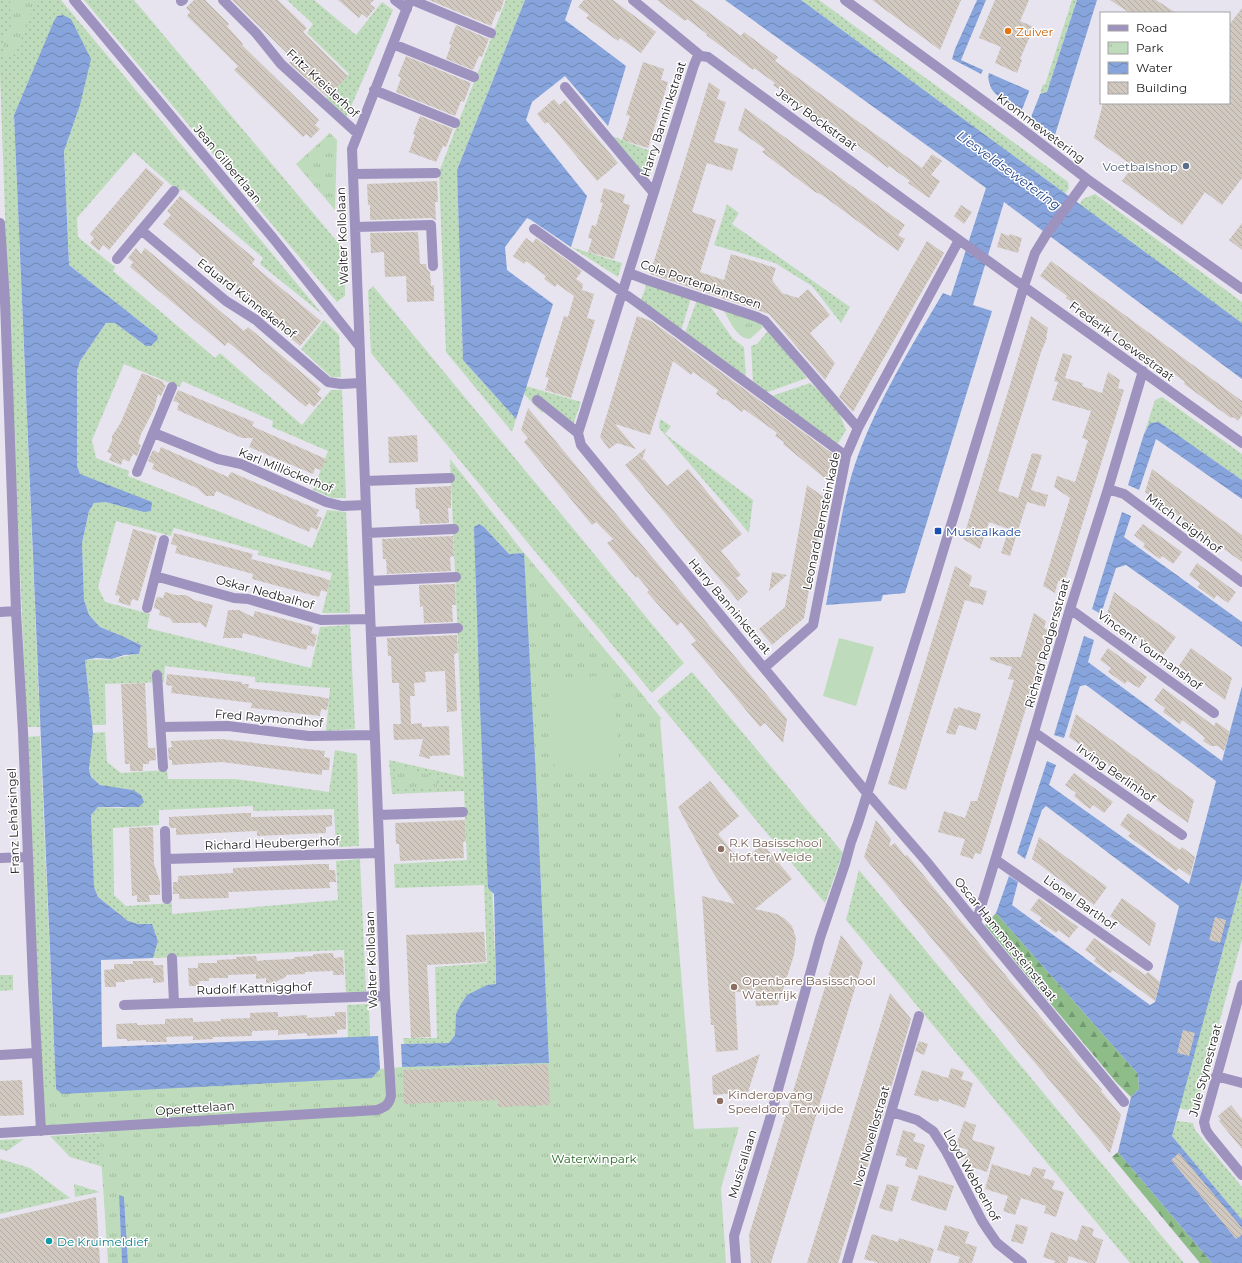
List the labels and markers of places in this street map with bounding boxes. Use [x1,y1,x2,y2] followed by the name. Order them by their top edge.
[1016,24,1054,39] place label: Zuiver
[1003,26,1013,36] marker: Zuiver
[1103,159,1178,174] place label: Voetbalshop
[1181,161,1191,171] marker: Voetbalshop
[946,524,1021,539] place label: Musicalkade
[933,526,943,536] marker: Musicalkade
[729,835,822,864] place label: R.K Basisschool Hof ter Weide
[716,844,726,854] marker: R.K Basisschool Hof ter Weide
[742,973,876,1002] place label: Openbare Basisschool Waterrijk
[729,982,739,992] marker: Openbare Basisschool Waterrijk
[728,1087,844,1116] place label: Kinderopvang Speeldorp Terwijde
[715,1096,725,1106] marker: Kinderopvang Speeldorp Terwijde
[57,1234,149,1249] place label: De Kruimeldief
[44,1236,54,1246] marker: De Kruimeldief

